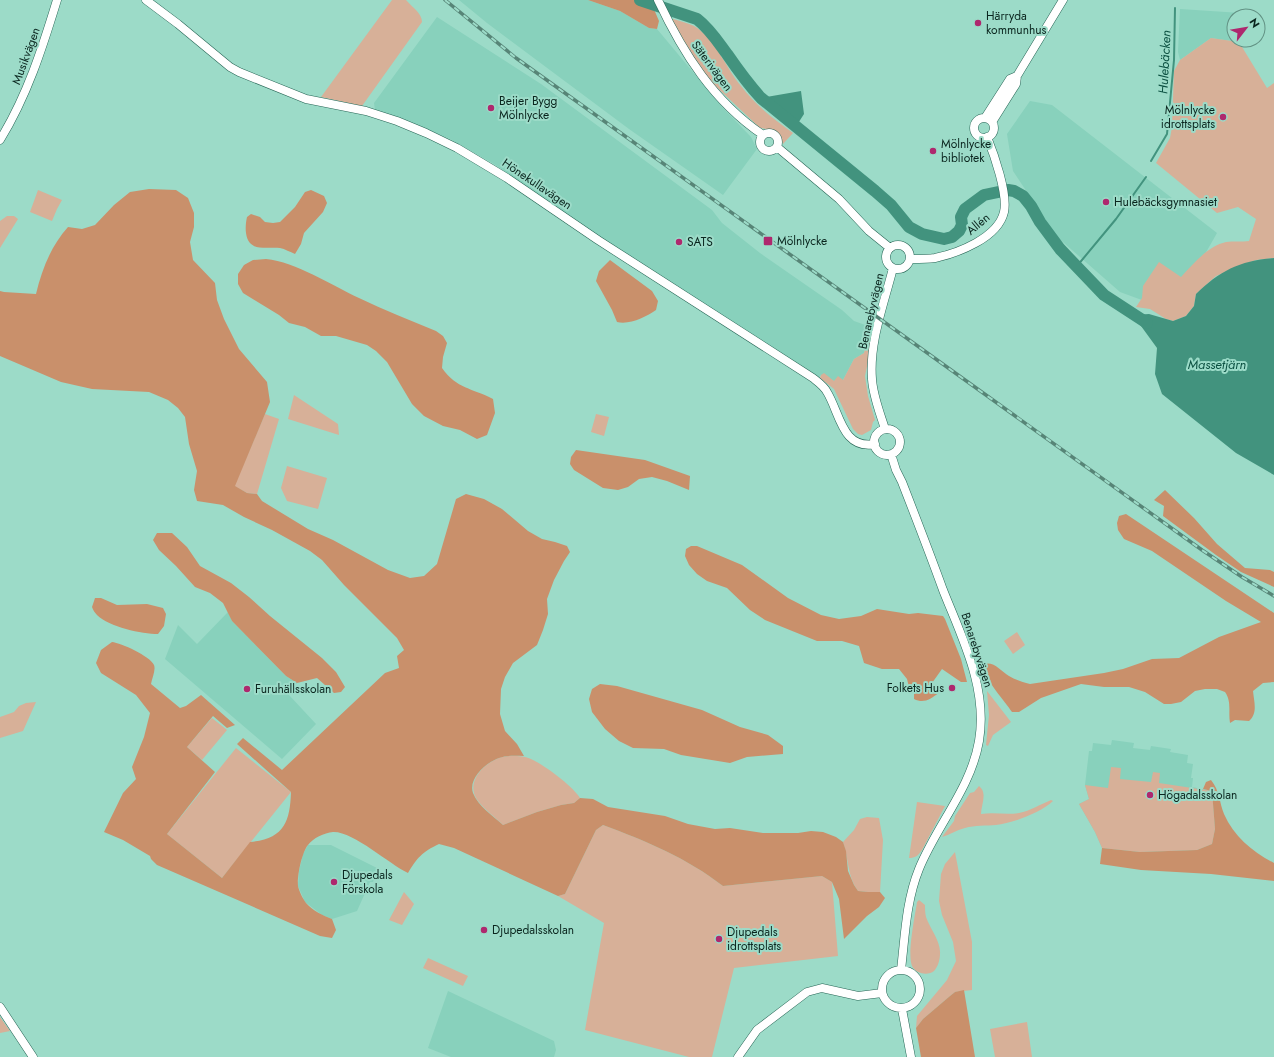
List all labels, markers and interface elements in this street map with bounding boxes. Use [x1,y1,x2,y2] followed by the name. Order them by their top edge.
[986,7,1047,39] place label: Härryda kommunhus
[1226,8,1266,48] north arrow
[1245,15,1264,31] text: N
[973,18,983,28] marker: Härryda kommunhus
[7,25,45,87] street label: Musikvägen
[1153,29,1176,94] water label: Hulebäcken
[687,37,737,95] street label: Säterivägen
[499,92,557,124] place label: Beijer Bygg Mölnlycke
[1161,101,1215,133] place label: Mölnlycke idrottsplats
[486,103,496,113] marker: Beijer Bygg Mölnlycke
[1218,112,1228,122] marker: Mölnlycke idrottsplats
[941,135,991,167] place label: Mölnlycke bibliotek
[928,146,938,156] marker: Mölnlycke bibliotek
[499,154,575,214] street label: Hönekullavägen
[1114,193,1217,211] place label: Hulebäcksgymnasiet
[1101,197,1111,207] marker: Hulebäcksgymnasiet
[962,209,994,239] street label: Allén
[777,232,827,250] place label: Mölnlycke
[687,233,713,251] place label: SATS
[762,235,774,247] marker: Mölnlycke
[674,237,684,247] marker: SATS
[853,271,889,351] street label: Benarebyvägen
[1188,355,1247,374] water label: Massetjärn
[956,610,998,690] street label: Benarebyvägen
[887,679,944,697] place label: Folkets Hus
[255,680,331,698] place label: Furuhällsskolan
[947,683,957,693] marker: Folkets Hus
[242,684,252,694] marker: Furuhällsskolan
[1158,786,1237,804] place label: Högadalsskolan
[1145,790,1155,800] marker: Högadalsskolan
[342,866,393,898] place label: Djupedals Förskola
[329,877,339,887] marker: Djupedals Förskola
[492,921,574,939] place label: Djupedalsskolan
[727,923,781,955] place label: Djupedals idrottsplats
[479,925,489,935] marker: Djupedalsskolan
[714,934,724,944] marker: Djupedals idrottsplats

